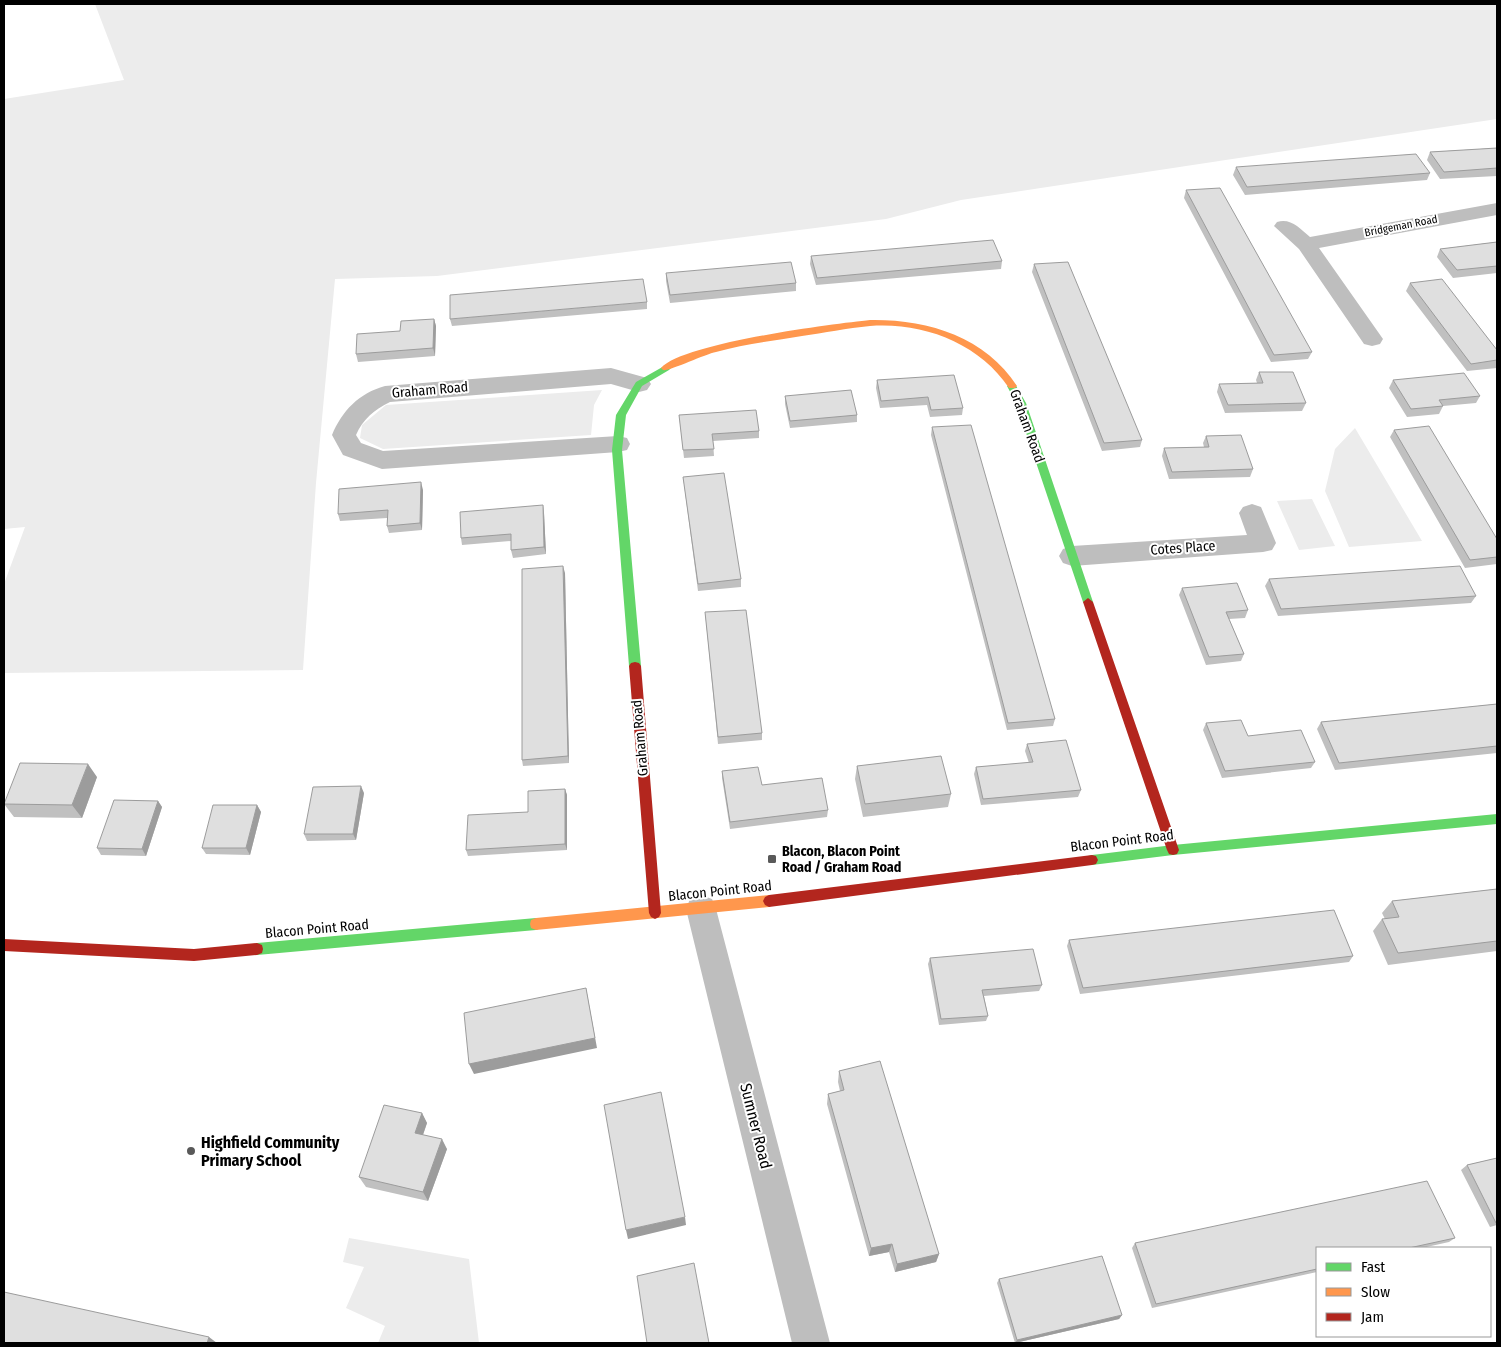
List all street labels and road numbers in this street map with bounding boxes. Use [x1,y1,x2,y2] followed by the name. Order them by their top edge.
[1363,213,1439,239] street label: Bridgeman Road
[391,378,469,402] street label: Graham Road
[1006,387,1048,465] street label: Graham Road
[1150,537,1216,559] street label: Cotes Place
[628,699,652,777] street label: Graham Road
[1069,826,1175,856] street label: Blacon Point Road
[667,877,773,905] street label: Blacon Point Road
[264,916,370,942] street label: Blacon Point Road
[736,1081,776,1171] street label: Sumner Road

